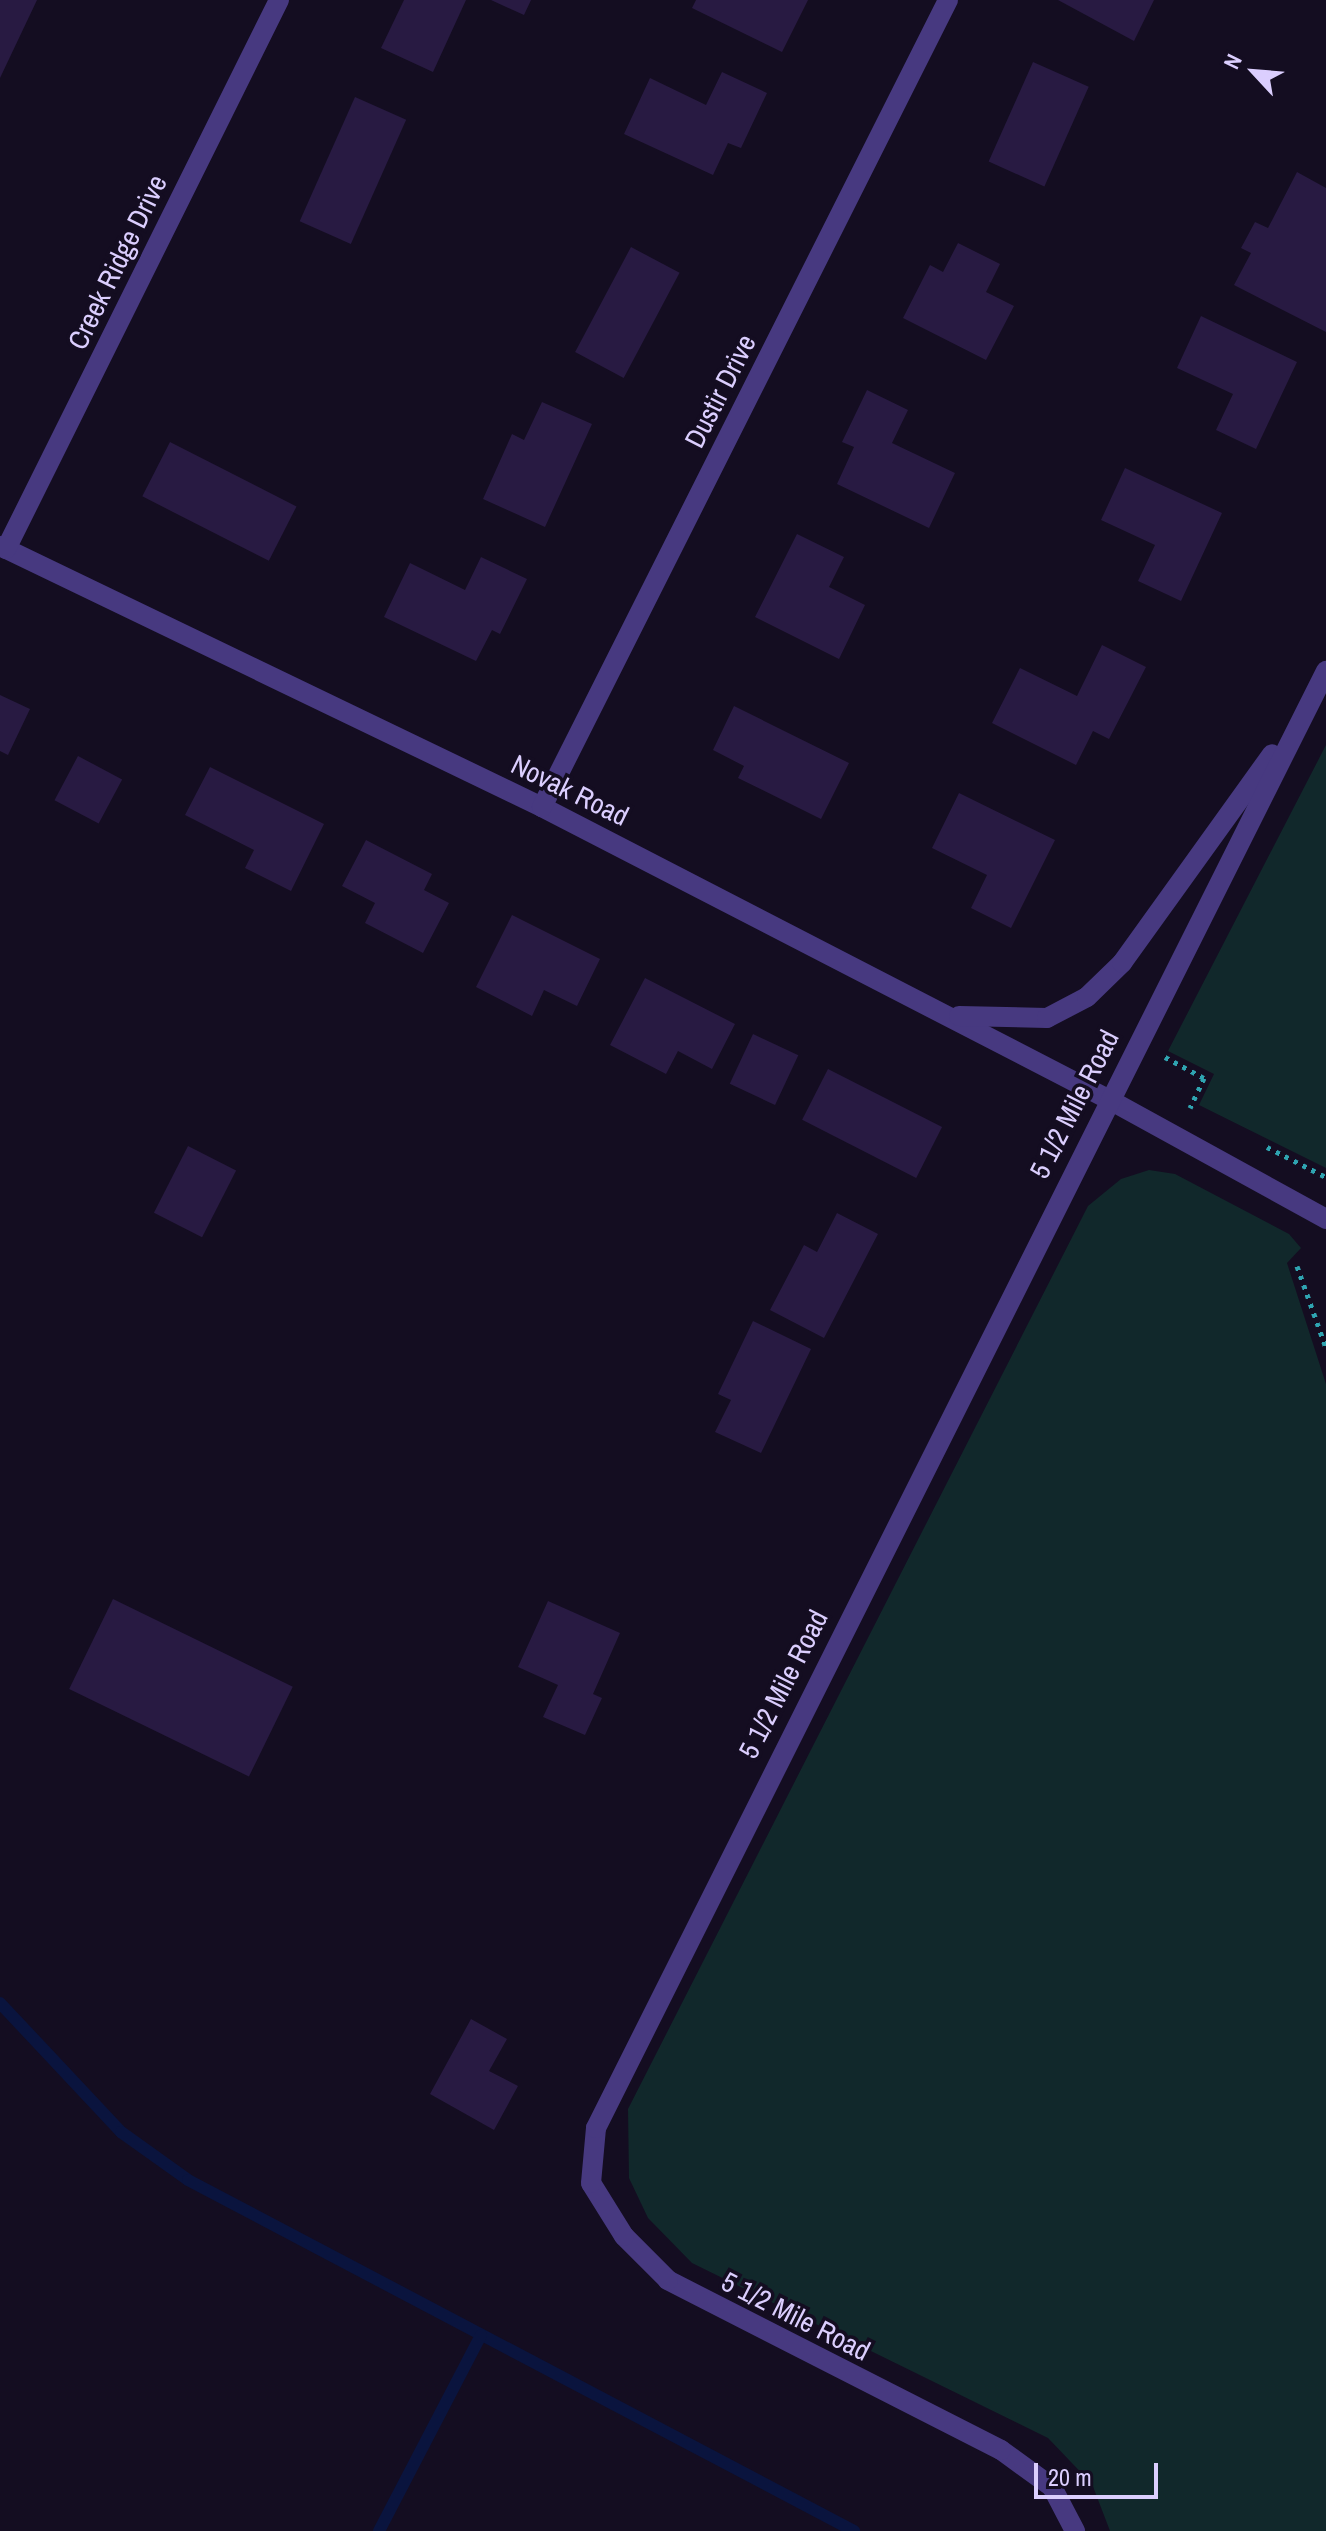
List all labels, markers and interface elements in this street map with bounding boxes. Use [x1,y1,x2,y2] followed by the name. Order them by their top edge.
[1214,32,1294,112] north arrow
[1216,49,1249,74] text: N
[60,169,174,355] street label: Creek Ridge Drive
[677,329,763,453] street label: Dustir Drive
[506,747,634,833] street label: Novak Road
[1022,1024,1126,1184] street label: 5 1/2 Mile Road
[731,1604,835,1764] street label: 5 1/2 Mile Road
[716,2264,876,2368] street label: 5 1/2 Mile Road
[1038,2447,1162,2497] scale bar
[1048,2461,1092,2493] text: 20 m

